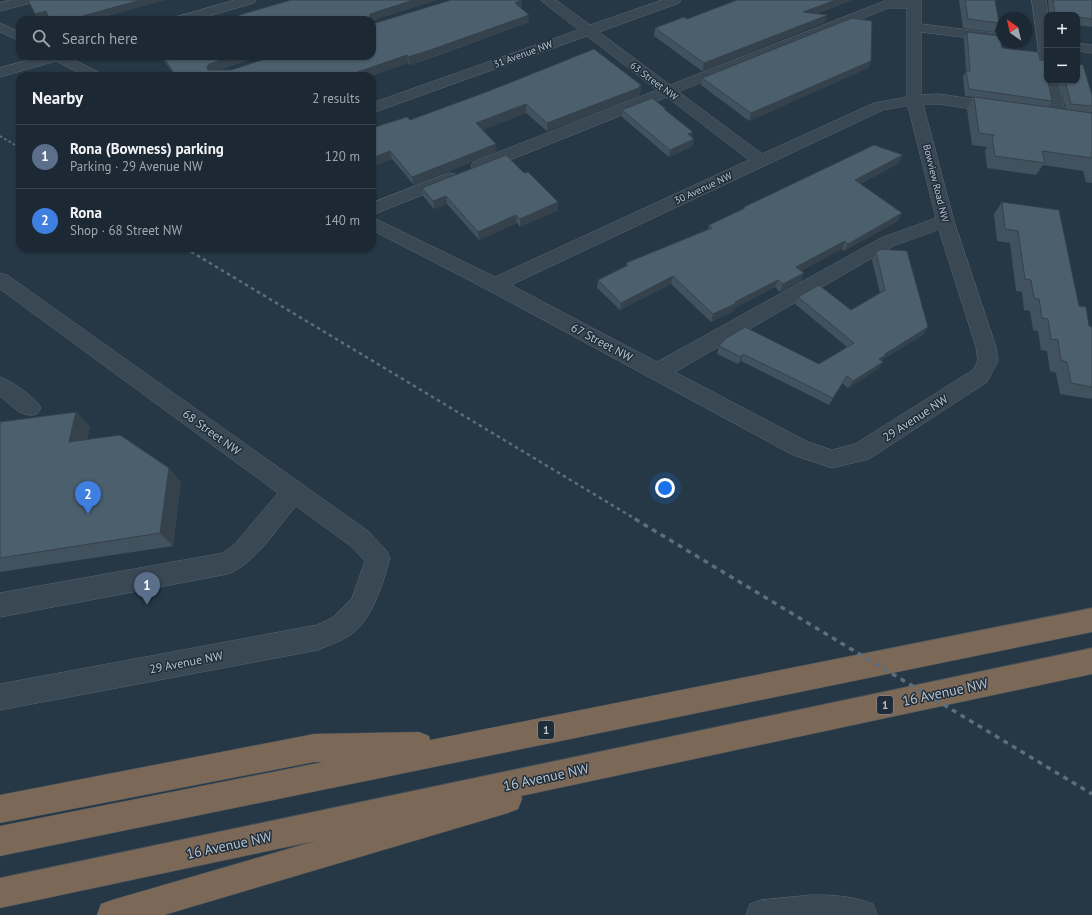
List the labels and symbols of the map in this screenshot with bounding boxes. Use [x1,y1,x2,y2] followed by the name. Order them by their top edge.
[996,12,1032,48] north arrow
[492,37,555,71] street label: 31 Avenue NW
[627,59,681,104] street label: 63 Street NW
[920,143,952,224] street label: Bowview Road NW
[672,169,735,207] street label: 30 Avenue NW
[569,320,635,364] street label: 67 Street NW
[880,391,950,445] street label: 29 Avenue NW
[180,406,244,458] street label: 68 Street NW
[655,478,675,498] your location
[75,481,101,514] pin: 2
[134,572,160,605] pin: 1
[148,648,224,676] street label: 29 Avenue NW
[901,674,990,710] street label: 16 Avenue NW
[877,696,893,714] road number: 1
[538,721,554,739] road number: 1
[502,759,591,795] street label: 16 Avenue NW
[185,827,274,863] street label: 16 Avenue NW

